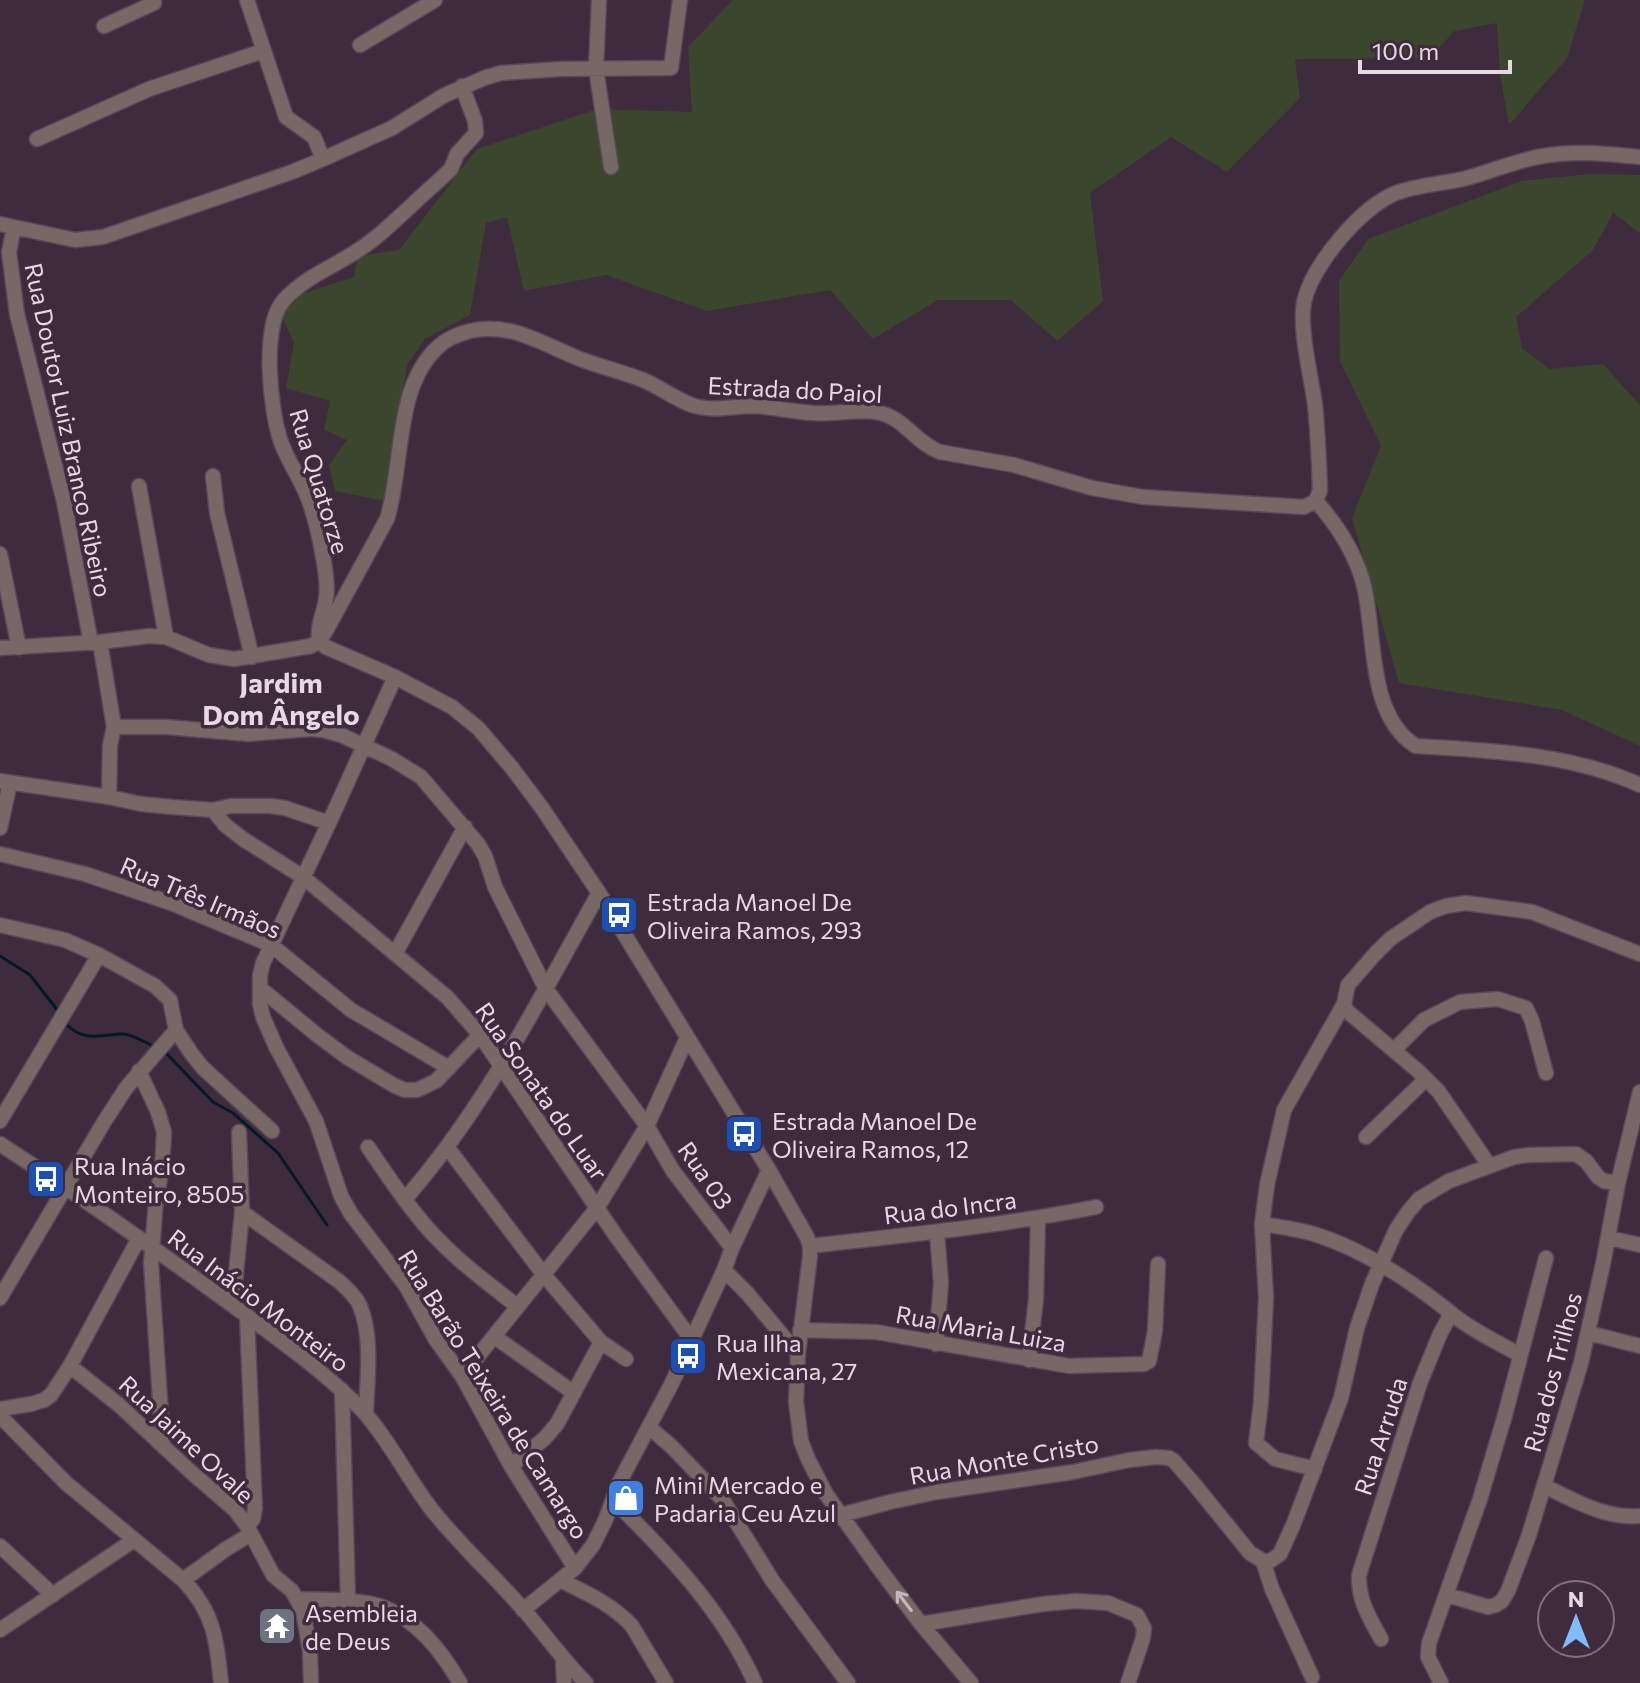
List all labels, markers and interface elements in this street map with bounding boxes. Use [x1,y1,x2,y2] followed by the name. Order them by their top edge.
[1360,24,1510,74] scale bar
[1372,36,1439,65] text: 100 m
[19,260,119,600] street label: Rua Doutor Luiz Branco Ribeiro
[707,370,883,408] street label: Estrada do Paiol
[284,405,356,557] street label: Rua Quatorze
[202,665,360,731] district label: Jardim Dom Ângelo
[116,850,286,944] street label: Rua Três Irmãos
[647,887,862,944] place label: Estrada Manoel De Oliveira Ramos, 293
[598,894,640,936] bus stop icon: Estrada Manoel De Oliveira Ramos, 293
[470,997,614,1186] street label: Rua Sonata do Luar
[772,1106,977,1163] place label: Estrada Manoel De Oliveira Ramos, 12
[723,1113,765,1155] bus stop icon: Estrada Manoel De Oliveira Ramos, 12
[672,1136,740,1214] street label: Rua 03
[74,1151,244,1208] place label: Rua Inácio Monteiro, 8505
[25,1158,67,1200] bus stop icon: Rua Inácio Monteiro, 8505
[882,1184,1018,1230] street label: Rua do Incra
[163,1222,355,1378] street label: Rua Inácio Monteiro
[393,1244,595,1544] street label: Rua Barão Teixeira de Camargo
[1517,1289,1587,1455] street label: Rua dos Trilhos
[894,1299,1068,1357] street label: Rua Maria Luiza
[716,1328,857,1385] place label: Rua Ilha Mexicana, 27
[667,1335,709,1377] bus stop icon: Rua Ilha Mexicana, 27
[114,1369,260,1509] street label: Rua Jaime Ovale
[1347,1373,1413,1499] street label: Rua Arruda
[907,1428,1101,1490] street label: Rua Monte Cristo
[654,1470,836,1527] place label: Mini Mercado e Padaria Ceu Azul
[605,1477,647,1519] shop icon: Mini Mercado e Padaria Ceu Azul
[1536,1579,1616,1659] north arrow
[1568,1585,1584,1612] text: N
[895,1591,912,1612] one-way arrow
[305,1598,418,1655] place label: Asembleia de Deus
[256,1605,298,1647] temple icon: Asembleia de Deus

